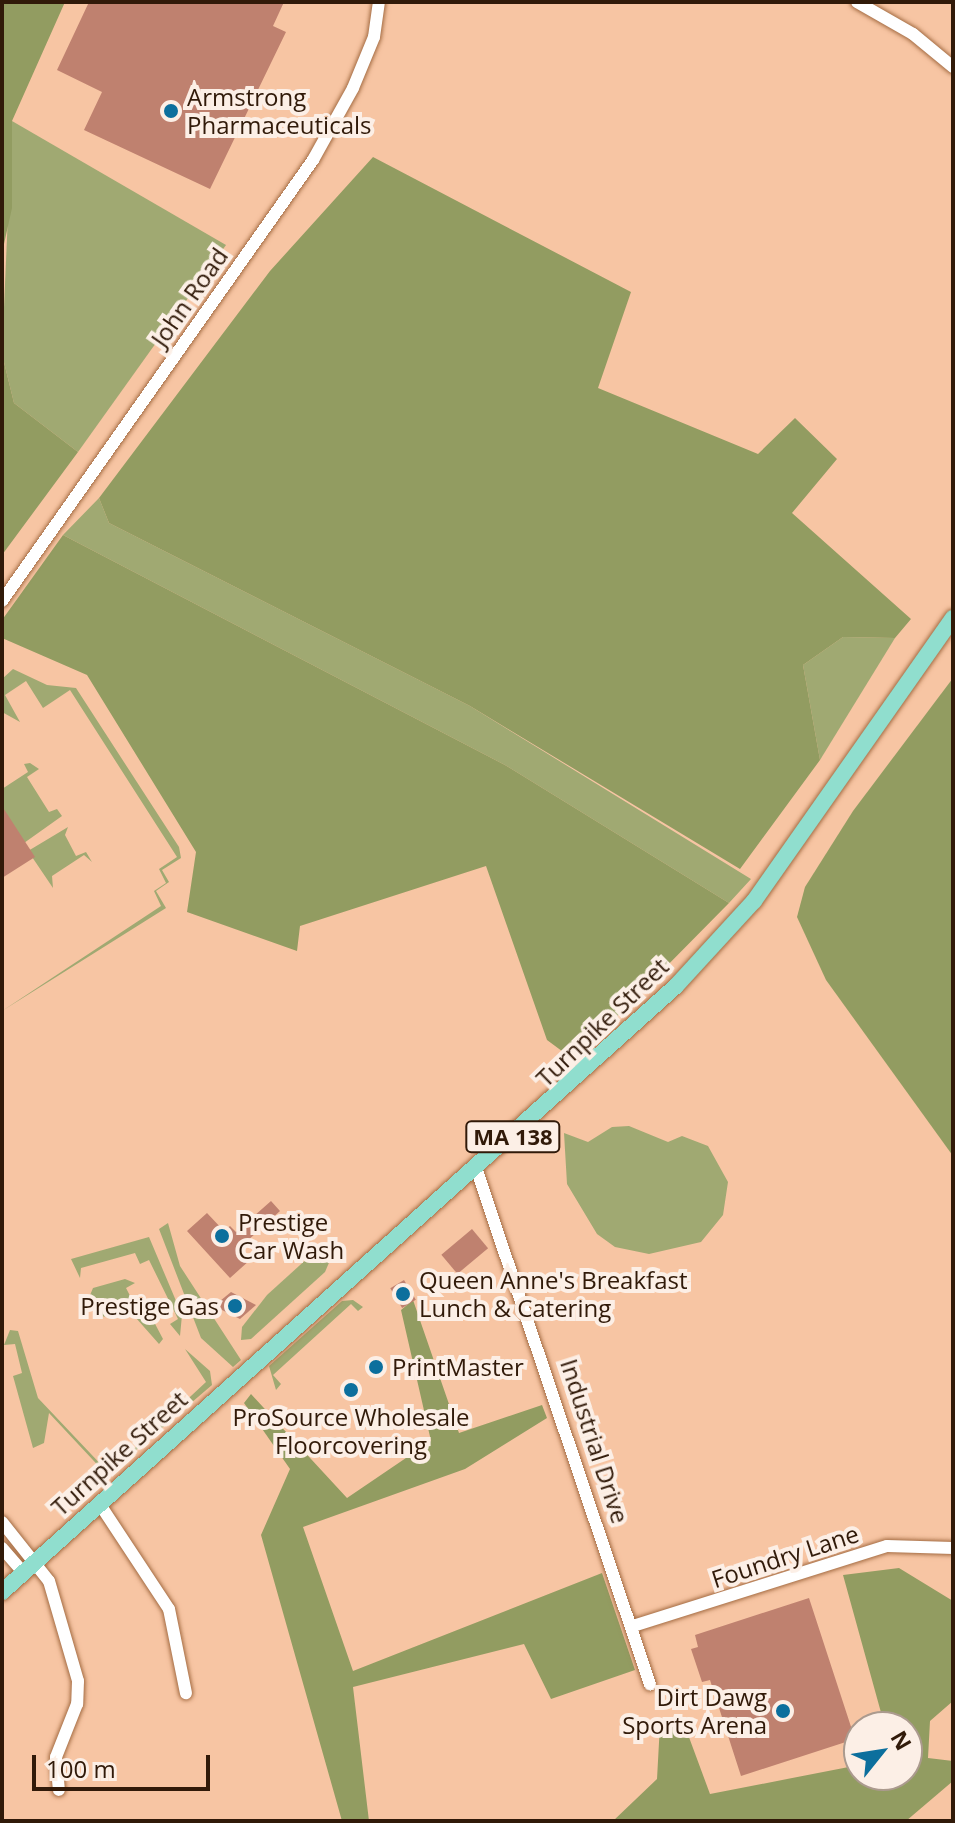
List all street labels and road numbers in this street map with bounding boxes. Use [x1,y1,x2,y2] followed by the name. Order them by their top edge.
[145,242,233,352] street label: John Road
[530,952,674,1092] street label: Turnpike Street
[465,1119,561,1155] road number: MA 138
[555,1355,635,1527] street label: Industrial Drive
[45,1385,193,1521] street label: Turnpike Street
[708,1519,862,1593] street label: Foundry Lane

